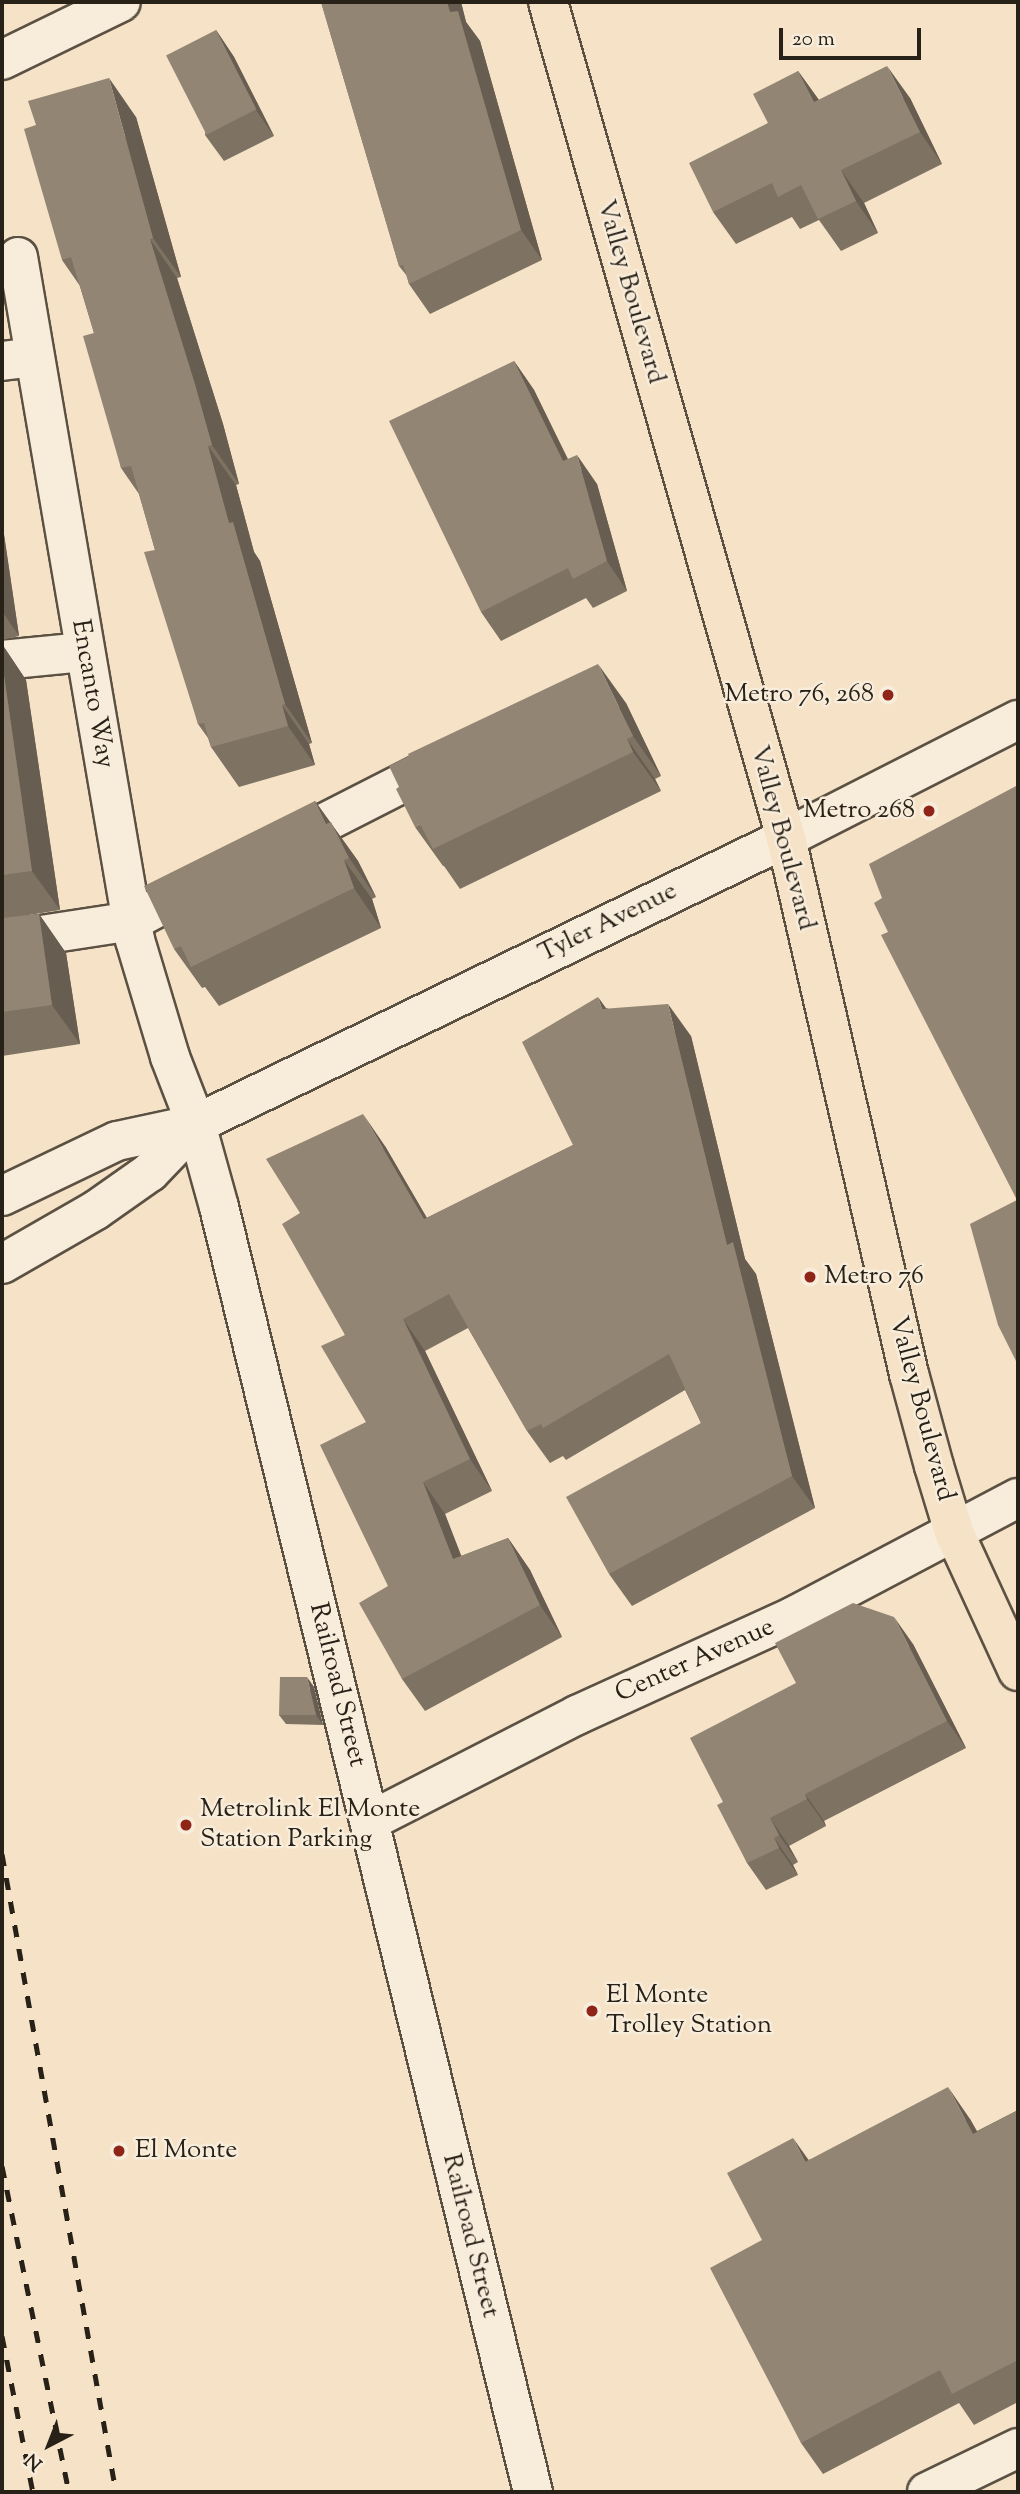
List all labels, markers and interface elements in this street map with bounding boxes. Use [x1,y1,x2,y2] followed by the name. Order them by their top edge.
[782,14,924,58] scale bar
[792,25,835,55] text: 20 m
[589,196,671,388] street label: Valley Boulevard
[64,617,120,771] street label: Encanto Way
[725,679,874,711] place label: Metro 76, 268
[880,687,896,703] marker: Metro 76, 268
[742,742,822,934] street label: Valley Boulevard
[803,795,915,827] place label: Metro 268
[921,803,937,819] marker: Metro 268
[534,876,682,970] street label: Tyler Avenue
[824,1261,924,1293] place label: Metro 76
[802,1269,818,1285] marker: Metro 76
[881,1313,961,1505] street label: Valley Boulevard
[302,1600,372,1770] street label: Railroad Street
[611,1612,779,1710] street label: Center Avenue
[200,1794,420,1856] place label: Metrolink El Monte Station Parking
[178,1817,194,1833] marker: Metrolink El Monte Station Parking
[606,1980,772,2042] place label: El Monte Trolley Station
[584,2003,600,2019] marker: El Monte Trolley Station
[135,2135,237,2167] place label: El Monte
[109,2141,129,2161] marker: El Monte
[435,2151,505,2321] street label: Railroad Street
[14,2410,84,2480] north arrow
[20,2446,49,2476] text: N

